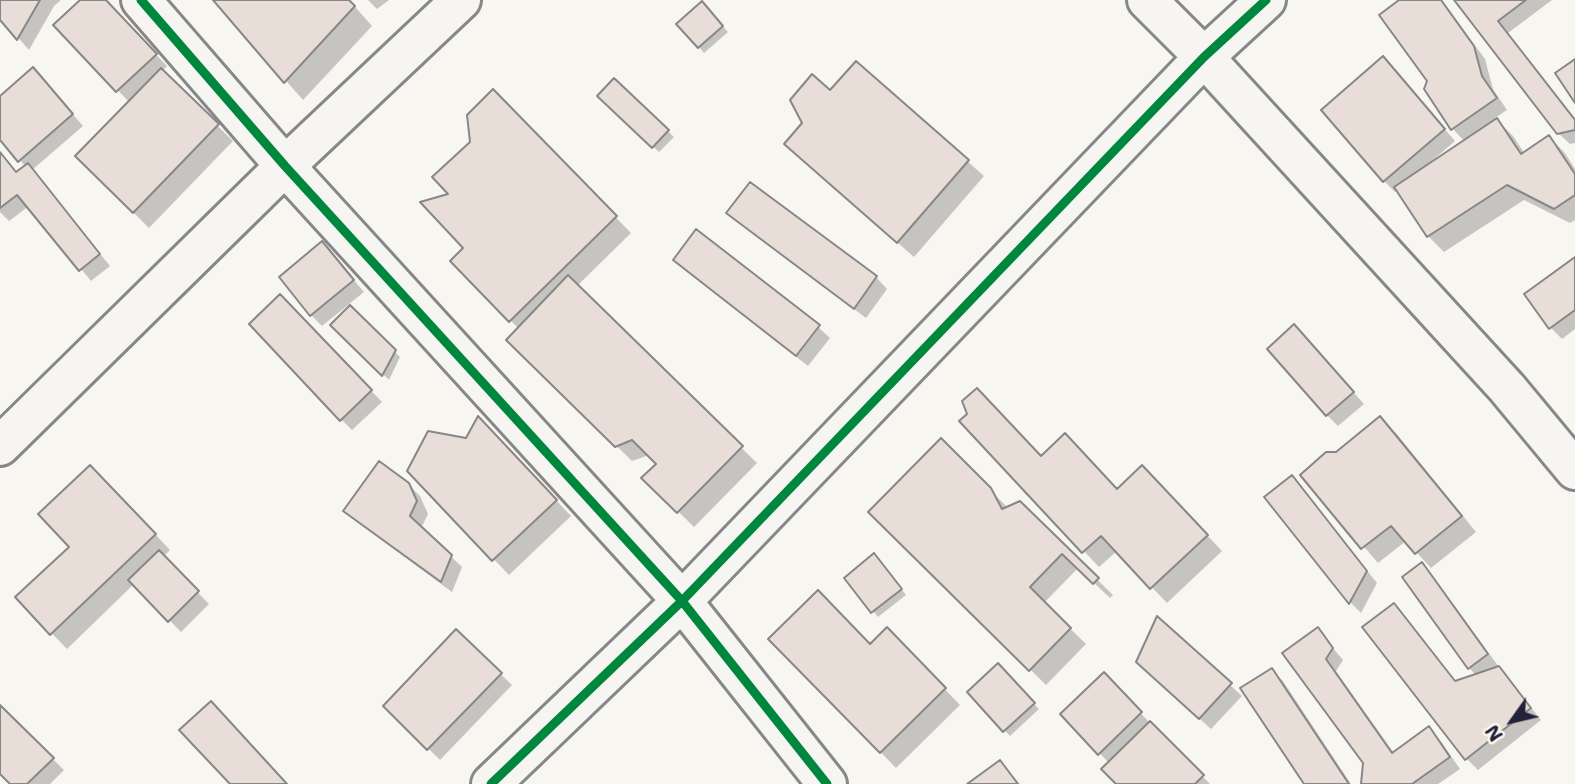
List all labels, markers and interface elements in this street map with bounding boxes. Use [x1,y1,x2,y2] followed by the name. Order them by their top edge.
[1477,686,1547,756] north arrow
[1480,720,1509,746] text: N

